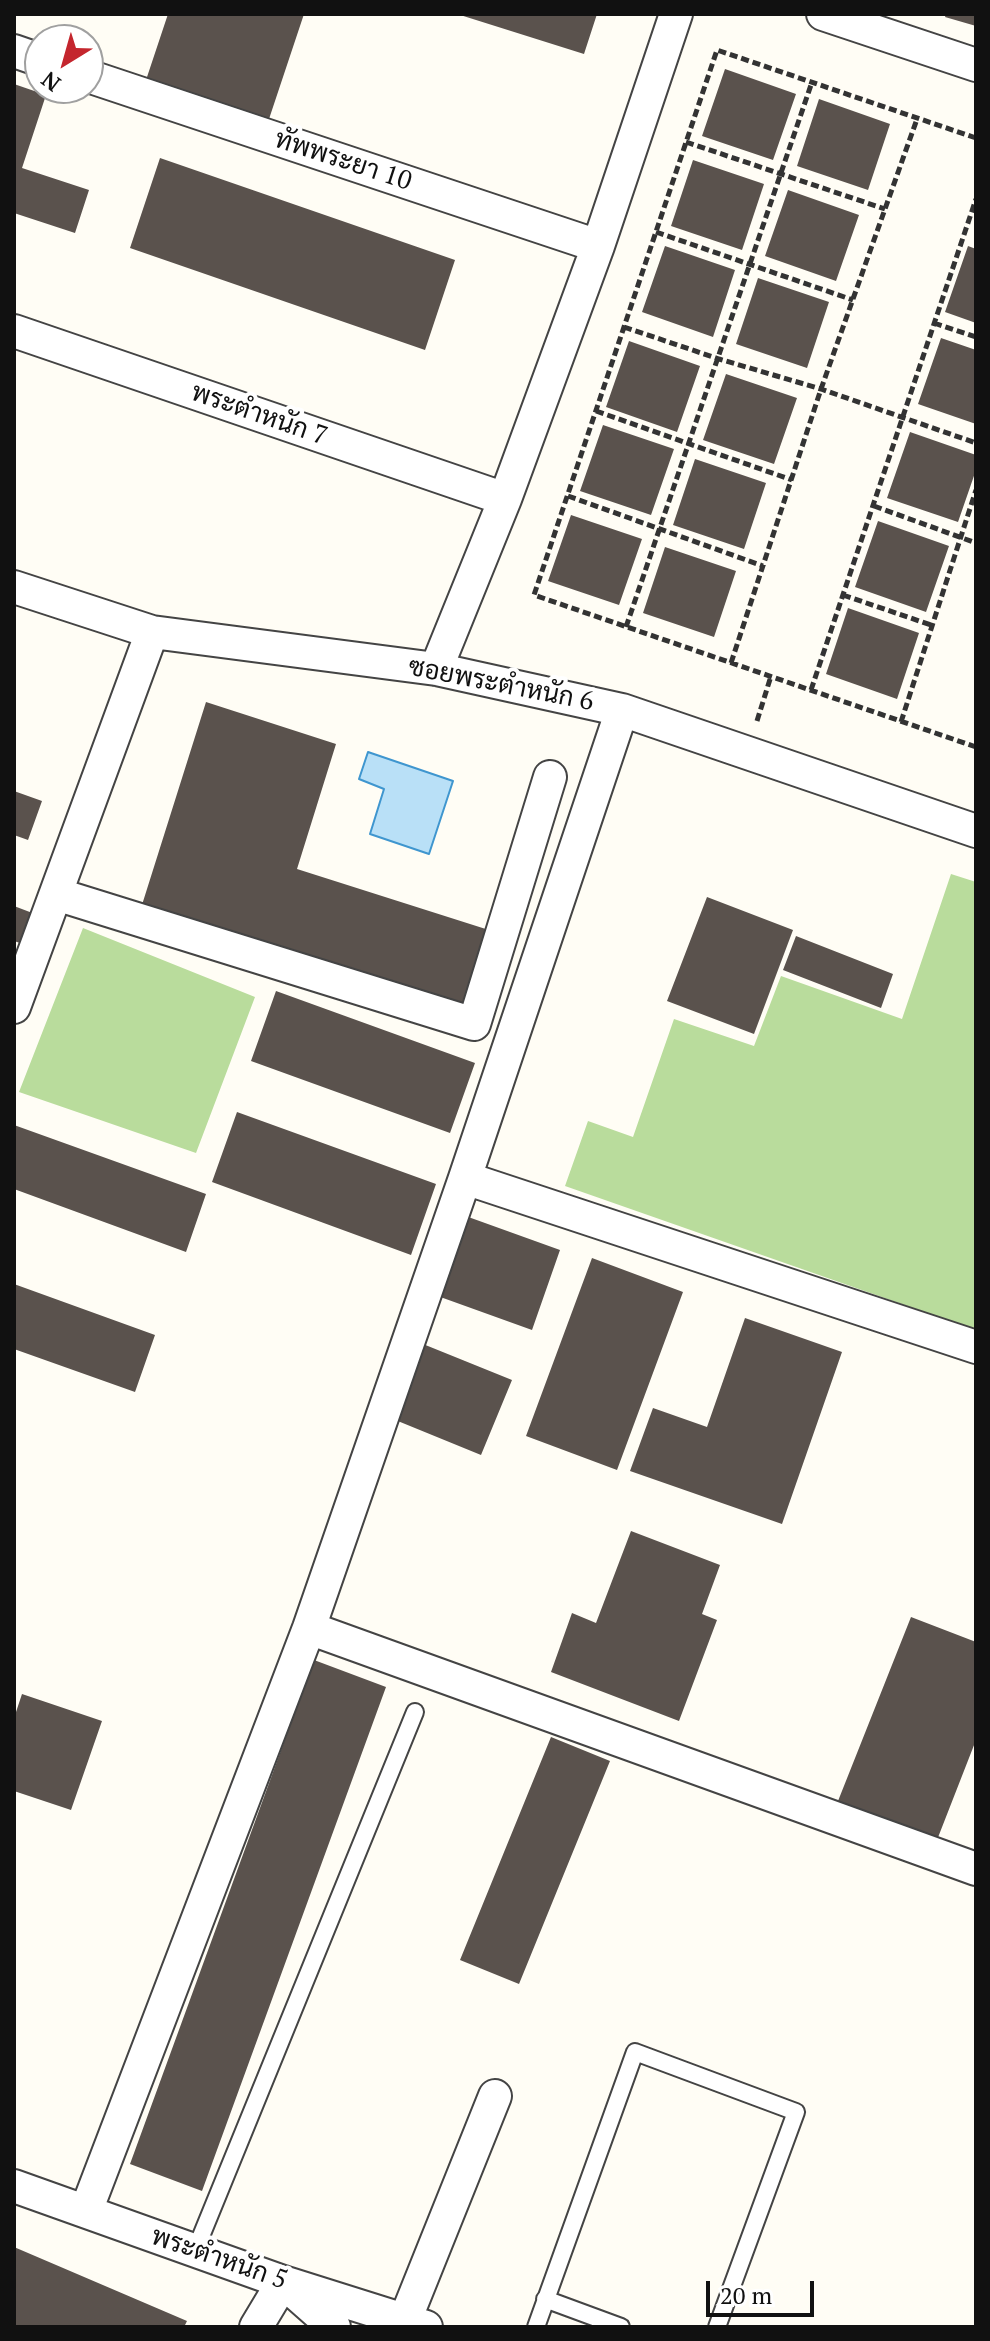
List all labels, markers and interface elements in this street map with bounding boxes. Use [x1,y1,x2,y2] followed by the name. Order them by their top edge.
[24,24,104,104] north arrow
[35,65,66,99] text: N
[270,124,416,198] street label: ทัพพระยา 10
[187,377,331,453] street label: พระตำหนัก 7
[406,652,596,718] street label: ซอยพระตำหนัก 6
[147,2221,291,2297] street label: พระตำหนัก 5
[710,2265,818,2315] scale bar
[720,2279,772,2311] text: 20 m

